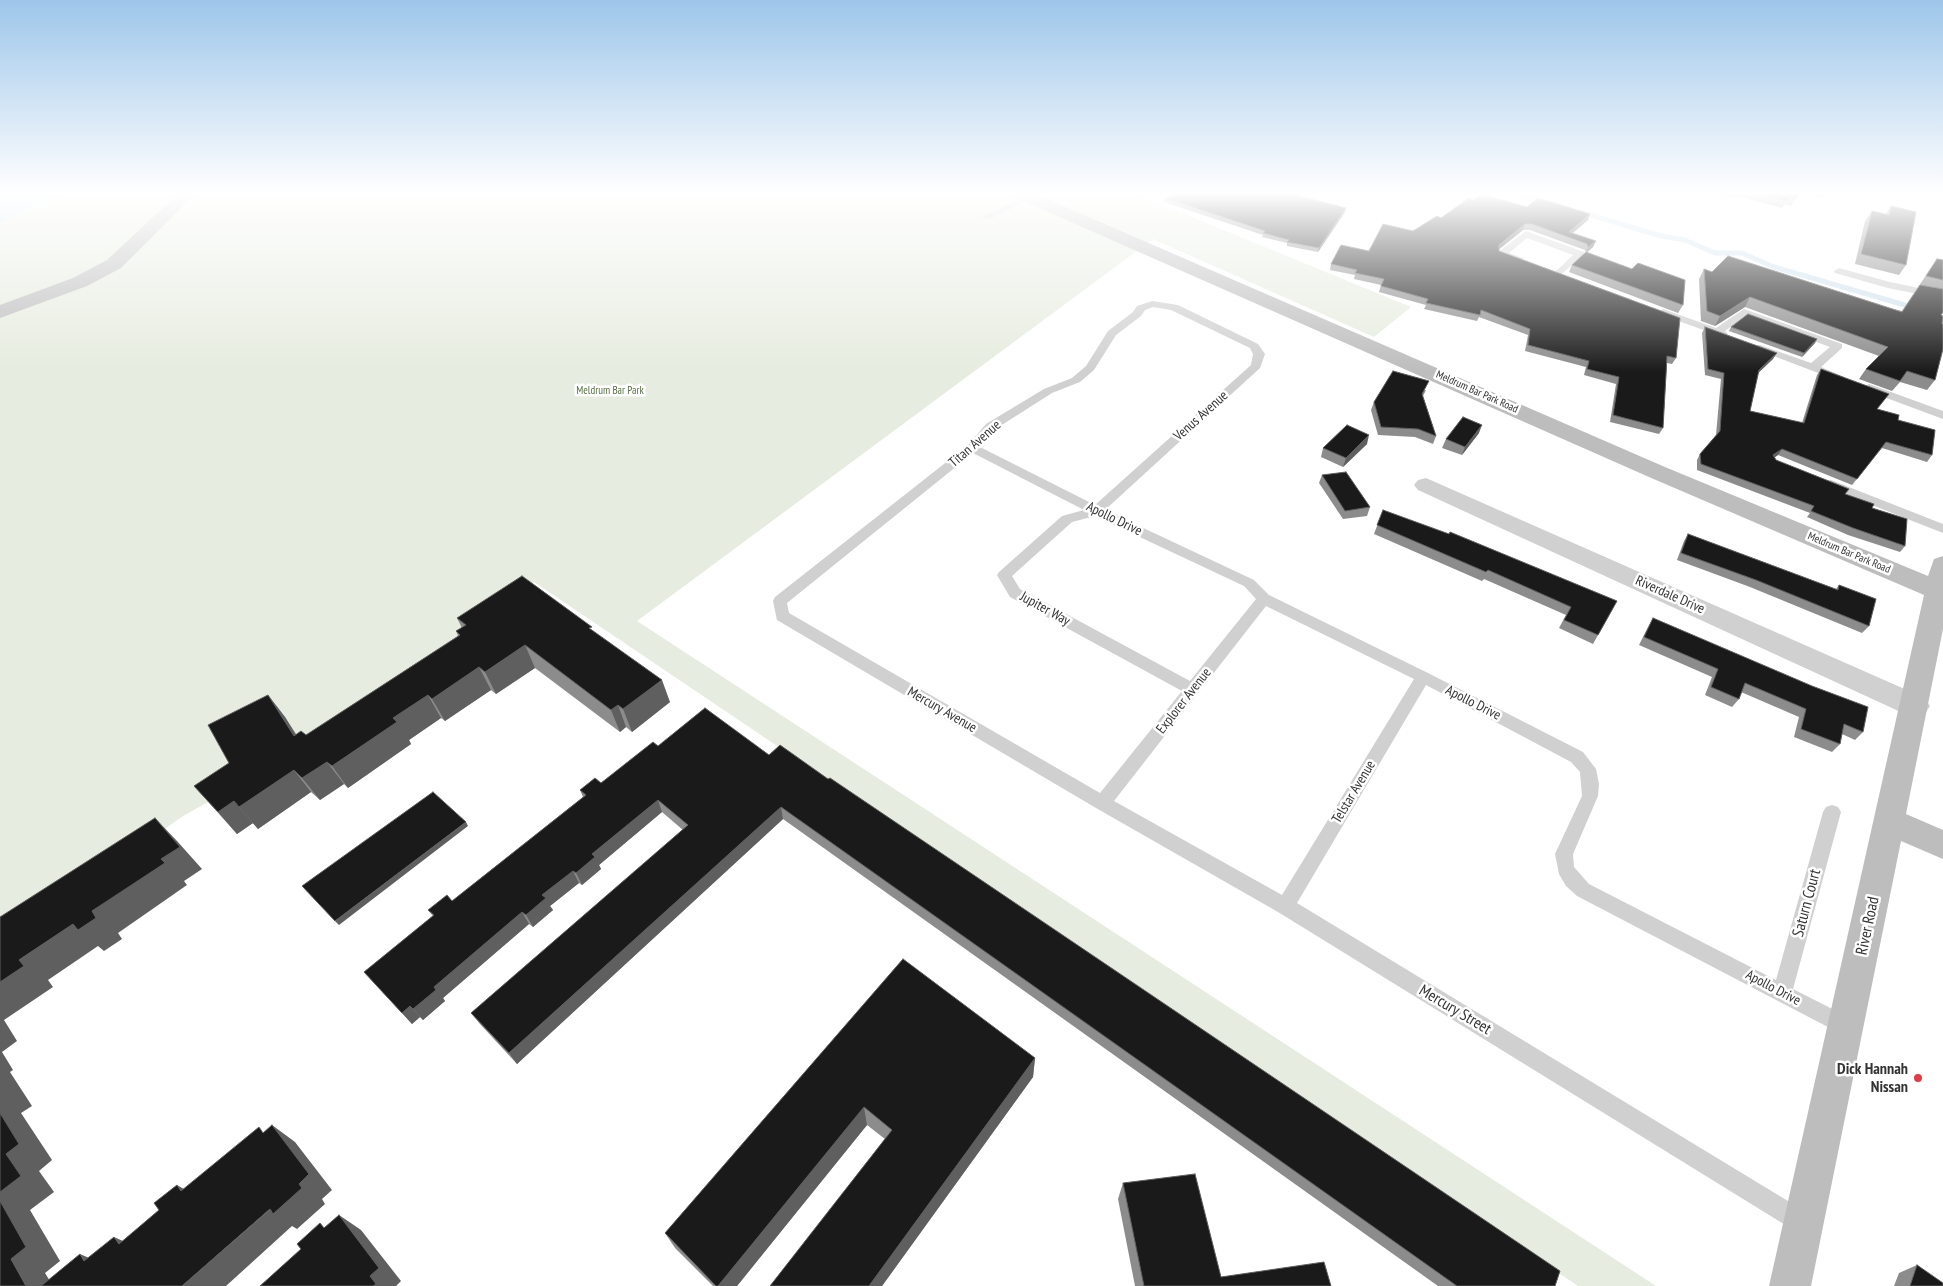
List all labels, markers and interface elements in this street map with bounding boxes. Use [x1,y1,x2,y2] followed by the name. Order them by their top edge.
[1434,368,1520,416] street label: Meldrum Bar Park Road
[576,384,644,398] park label: Meldrum Bar Park
[1171,387,1231,445] street label: Venus Avenue
[946,417,1004,471] street label: Titan Avenue
[1083,498,1145,540] street label: Apollo Drive
[1806,530,1892,576] street label: Meldrum Bar Park Road
[1633,572,1707,618] street label: Riverdale Drive
[1017,588,1073,630] street label: Jupiter Way
[1153,665,1215,737] street label: Explorer Avenue
[1443,682,1503,724] street label: Apollo Drive
[904,683,980,737] street label: Mercury Avenue
[1329,758,1379,826] street label: Telstar Avenue
[1789,867,1825,939] street label: Saturn Court
[1852,895,1884,957] street label: River Road
[1743,967,1803,1009] street label: Apollo Drive
[1415,981,1495,1039] street label: Mercury Street
[1837,1059,1908,1097] place label: Dick Hannah Nissan
[1912,1072,1924,1084] marker: Dick Hannah Nissan

